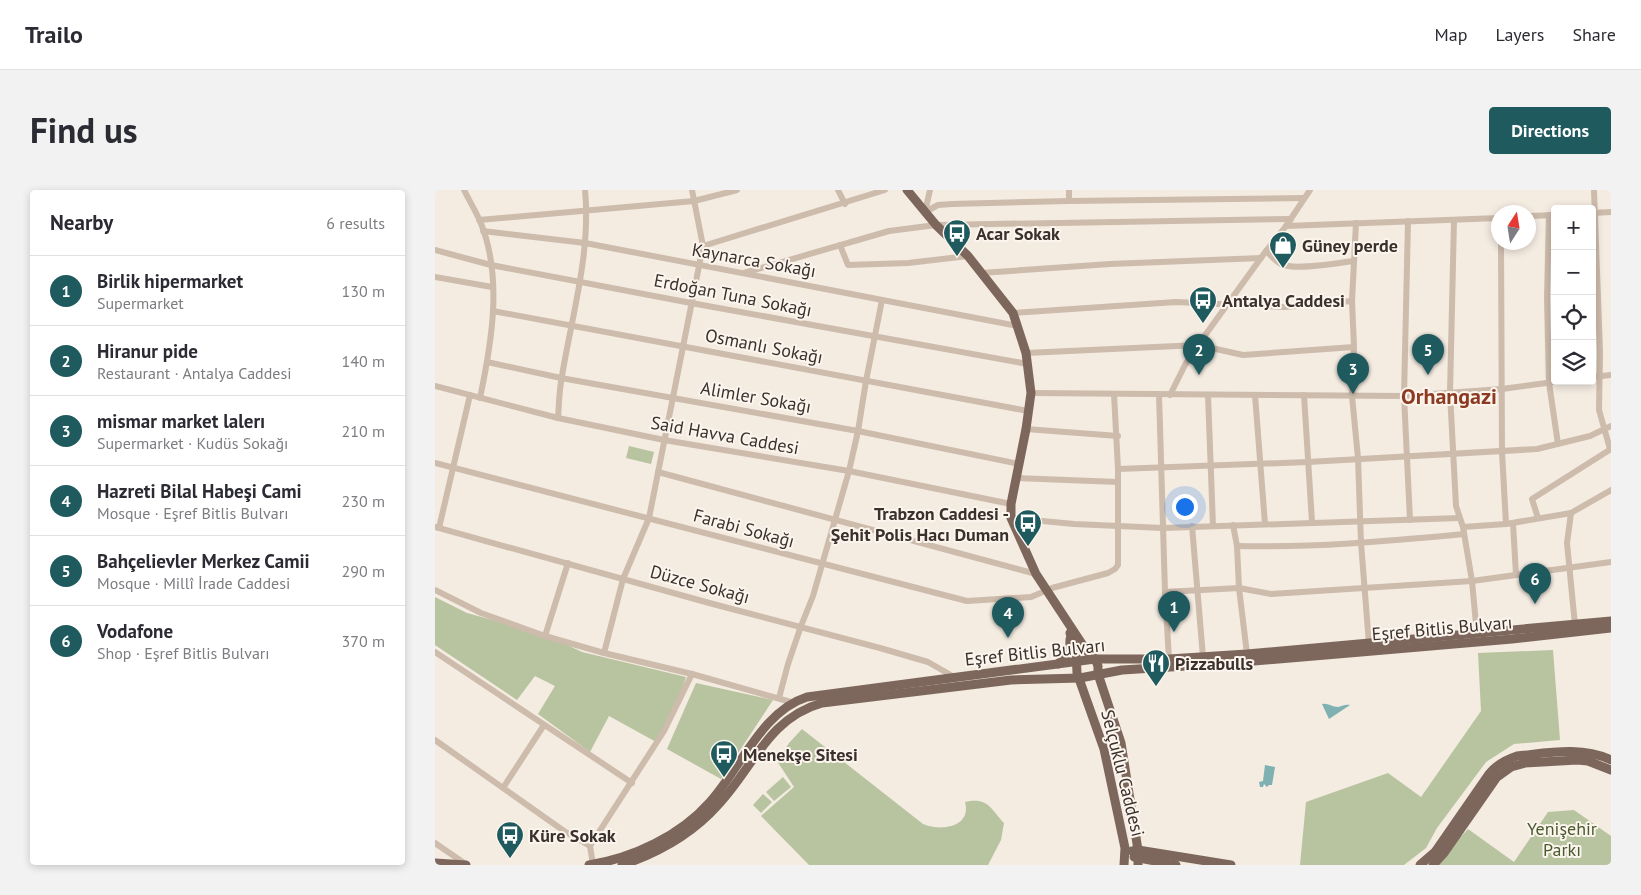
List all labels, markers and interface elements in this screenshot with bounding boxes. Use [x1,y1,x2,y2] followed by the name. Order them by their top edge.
[25,19,83,50] text: Trailo
[1435,23,1467,46] text: Map
[1495,23,1544,46] text: Layers
[1572,23,1616,46] text: Share
[30,107,138,153] text: Find us
[1489,107,1611,154] button: Directions
[1491,205,1536,250] north arrow
[1551,205,1596,385] map controls
[1551,205,1596,250] button: +
[50,209,113,236] text: Nearby
[326,213,385,233] text: 6 results
[942,218,972,257] bus stop icon: Acar Sokak
[976,222,1060,245] place label: Acar Sokak
[1268,230,1298,269] shop icon: Güney perde
[1302,234,1398,257] place label: Güney perde
[690,238,818,282] street label: Kaynarca Sokağı
[1551,250,1596,295] button: −
[652,268,814,322] street label: Erdoğan Tuna Sokağı
[97,269,243,293] text: Birlik hipermarket
[61,281,71,301] text: 1
[342,281,385,301] text: 130 m
[1188,285,1218,324] bus stop icon: Antalya Caddesi
[1222,289,1345,312] place label: Antalya Caddesi
[97,293,184,313] text: Supermarket
[1551,295,1596,340] button: locate
[703,323,825,369] street label: Osmanlı Sokağı
[1183,334,1215,375] pin: 2
[1412,334,1444,375] pin: 5
[97,339,198,363] text: Hiranur pide
[1551,340,1596,385] button: layers
[61,351,71,371] text: 2
[342,351,385,371] text: 140 m
[1337,353,1369,394] pin: 3
[97,363,291,383] text: Restaurant · Antalya Caddesi
[699,376,813,418] street label: Alimler Sokağı
[1401,382,1497,410] district label: Orhangazi
[97,409,265,433] text: mismar market lalerı
[649,411,801,459] street label: Said Havva Caddesi
[61,421,71,441] text: 3
[342,421,385,441] text: 210 m
[97,433,288,453] text: Supermarket · Kudüs Sokağı
[97,479,302,503] text: Hazreti Bilal Habeşi Cami
[61,491,71,511] text: 4
[342,491,385,511] text: 230 m
[1172,494,1198,520] your location
[831,502,1009,546] place label: Trabzon Caddesi - Şehit Polis Hacı Duman
[97,503,288,523] text: Mosque · Eşref Bitlis Bulvarı
[691,503,797,553] street label: Farabi Sokağı
[1013,508,1043,547] bus stop icon: Trabzon Caddesi - Şehit Polis Hacı Duman
[97,549,310,573] text: Bahçelievler Merkez Camii
[648,560,752,608] street label: Düzce Sokağı
[61,561,71,581] text: 5
[342,561,385,581] text: 290 m
[1519,563,1551,604] pin: 6
[97,573,290,593] text: Mosque · Millî İrade Caddesi
[1158,591,1190,632] pin: 1
[992,597,1024,638] pin: 4
[1371,610,1513,646] street label: Eşref Bitlis Bulvarı
[97,619,173,643] text: Vodafone
[61,631,71,651] text: 6
[342,631,385,651] text: 370 m
[964,633,1106,671] street label: Eşref Bitlis Bulvarı
[97,643,270,663] text: Shop · Eşref Bitlis Bulvarı
[1141,648,1171,687] restaurant icon: Pizzabulls
[1175,652,1253,675] place label: Pizzabulls
[1096,707,1150,839] street label: Selçuklu Caddesi
[709,739,739,778] bus stop icon: Menekşe Sitesi
[743,743,858,766] place label: Menekşe Sitesi
[1527,817,1597,861] park label: Yenişehir Parkı
[495,820,525,859] bus stop icon: Küre Sokak
[529,824,616,847] place label: Küre Sokak

